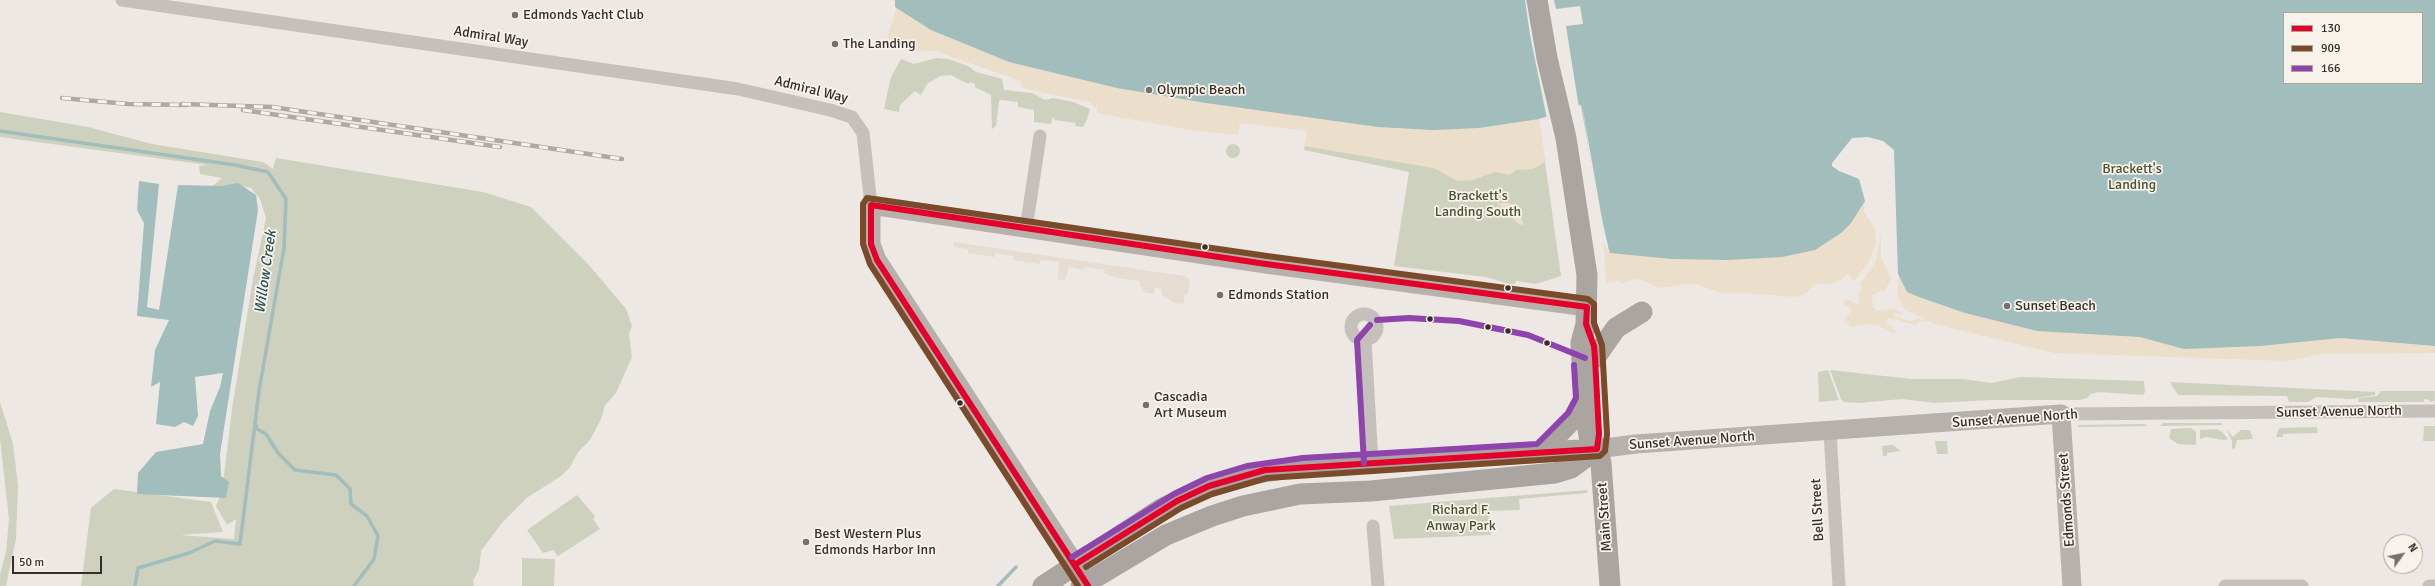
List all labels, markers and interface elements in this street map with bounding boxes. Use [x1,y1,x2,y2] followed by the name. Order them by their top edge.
[523,7,644,23] place label: Edmonds Yacht Club
[510,10,520,20] marker: Edmonds Yacht Club
[2283,12,2423,84] legend
[2321,21,2340,36] text: 130
[453,23,529,51] street label: Admiral Way
[843,36,916,52] place label: The Landing
[830,39,840,49] marker: The Landing
[2321,41,2340,56] text: 909
[2321,61,2340,76] text: 166
[773,73,849,107] street label: Admiral Way
[1157,82,1245,98] place label: Olympic Beach
[1144,85,1154,95] marker: Olympic Beach
[2102,161,2162,194] park label: Brackett's Landing
[1435,188,1521,220] park label: Brackett's Landing South
[251,229,281,315] water label: Willow Creek
[1200,242,1210,252] unlabelled marker
[1503,283,1513,293] unlabelled marker
[1228,287,1329,303] place label: Edmonds Station
[1215,290,1225,300] marker: Edmonds Station
[2015,298,2096,314] place label: Sunset Beach
[2002,301,2012,311] marker: Sunset Beach
[1425,314,1435,324] unlabelled marker
[1483,322,1493,332] unlabelled marker
[1503,326,1513,336] unlabelled marker
[1542,338,1552,348] unlabelled marker
[1154,389,1227,422] place label: Cascadia Art Museum
[955,398,965,408] unlabelled marker
[1141,400,1151,410] marker: Cascadia Art Museum
[2276,403,2402,421] street label: Sunset Avenue North
[1952,406,2078,432] street label: Sunset Avenue North
[1629,428,1755,454] street label: Sunset Avenue North
[2055,452,2079,548] street label: Edmonds Street
[1808,478,1828,542] street label: Bell Street
[1594,482,1616,552] street label: Main Street
[1426,502,1496,534] park label: Richard F. Anway Park
[814,526,936,558] place label: Best Western Plus Edmonds Harbor Inn
[2383,534,2423,574] north arrow
[801,537,811,547] marker: Best Western Plus Edmonds Harbor Inn
[2405,541,2420,554] text: N
[14,548,104,574] scale bar
[19,555,44,570] text: 50 m

